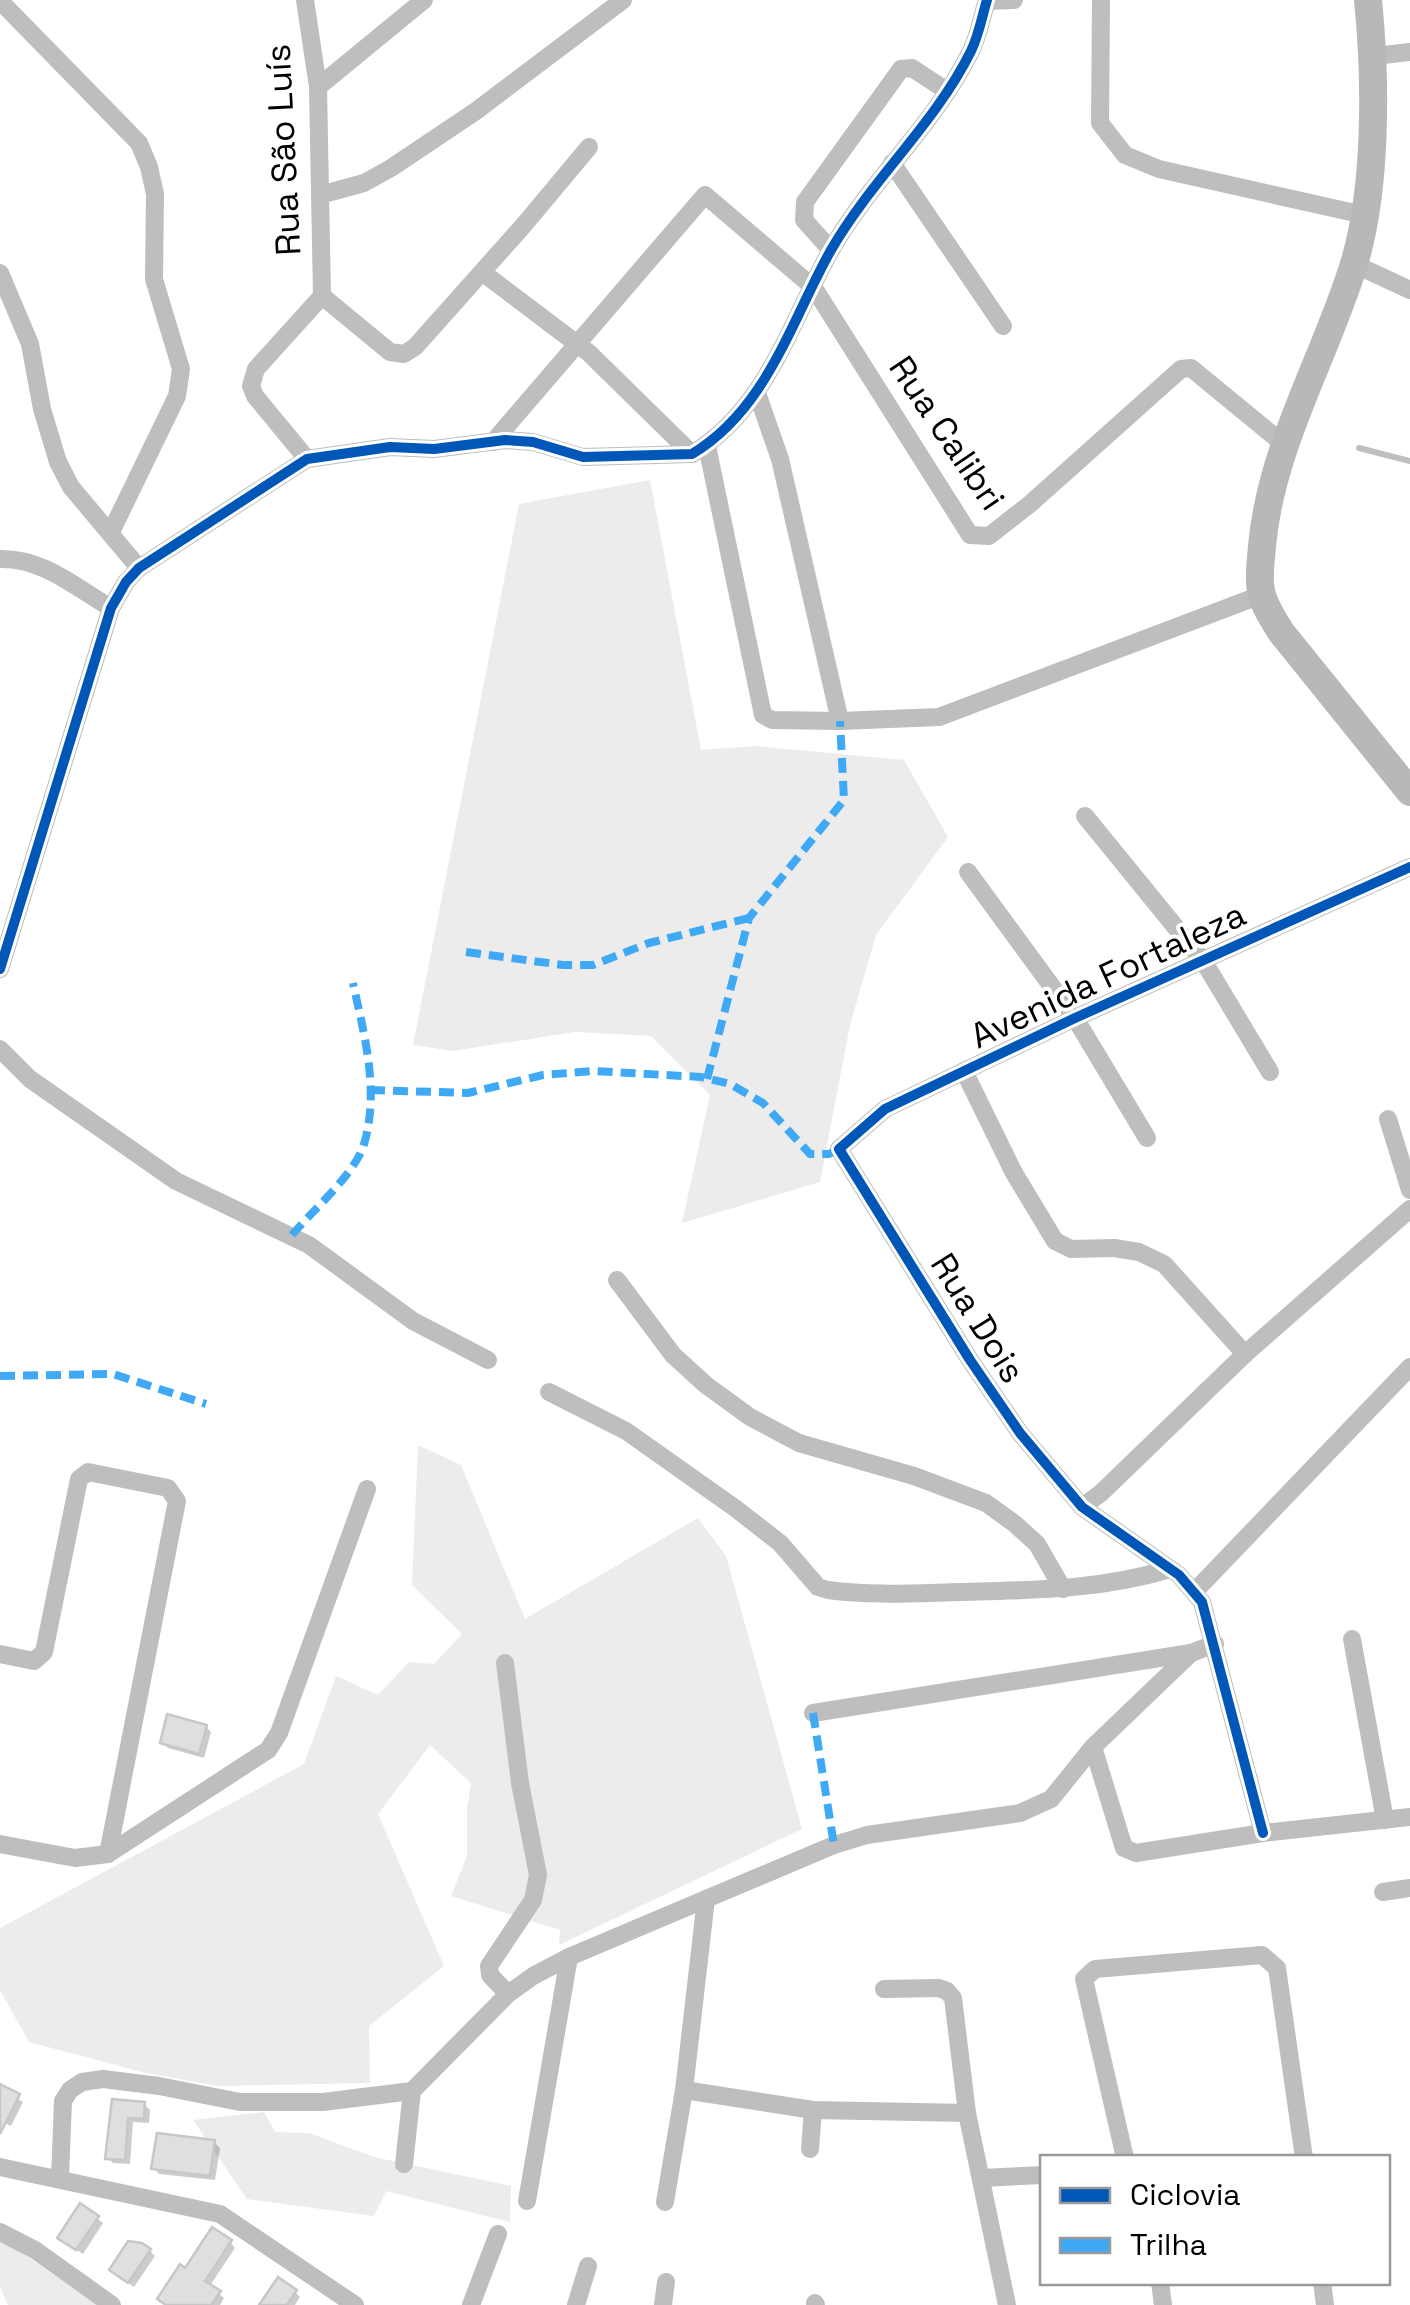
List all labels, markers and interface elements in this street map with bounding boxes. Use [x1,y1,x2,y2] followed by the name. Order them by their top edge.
[255,43,311,257] street label: Rua São Luís
[879,347,1015,519] street label: Rua Calibri
[963,892,1253,1058] street label: Avenida Fortaleza
[921,1245,1035,1391] street label: Rua Dois
[1040,2155,1390,2285] legend
[1130,2175,1241,2214] text: Ciclovia
[1130,2225,1207,2264] text: Trilha

